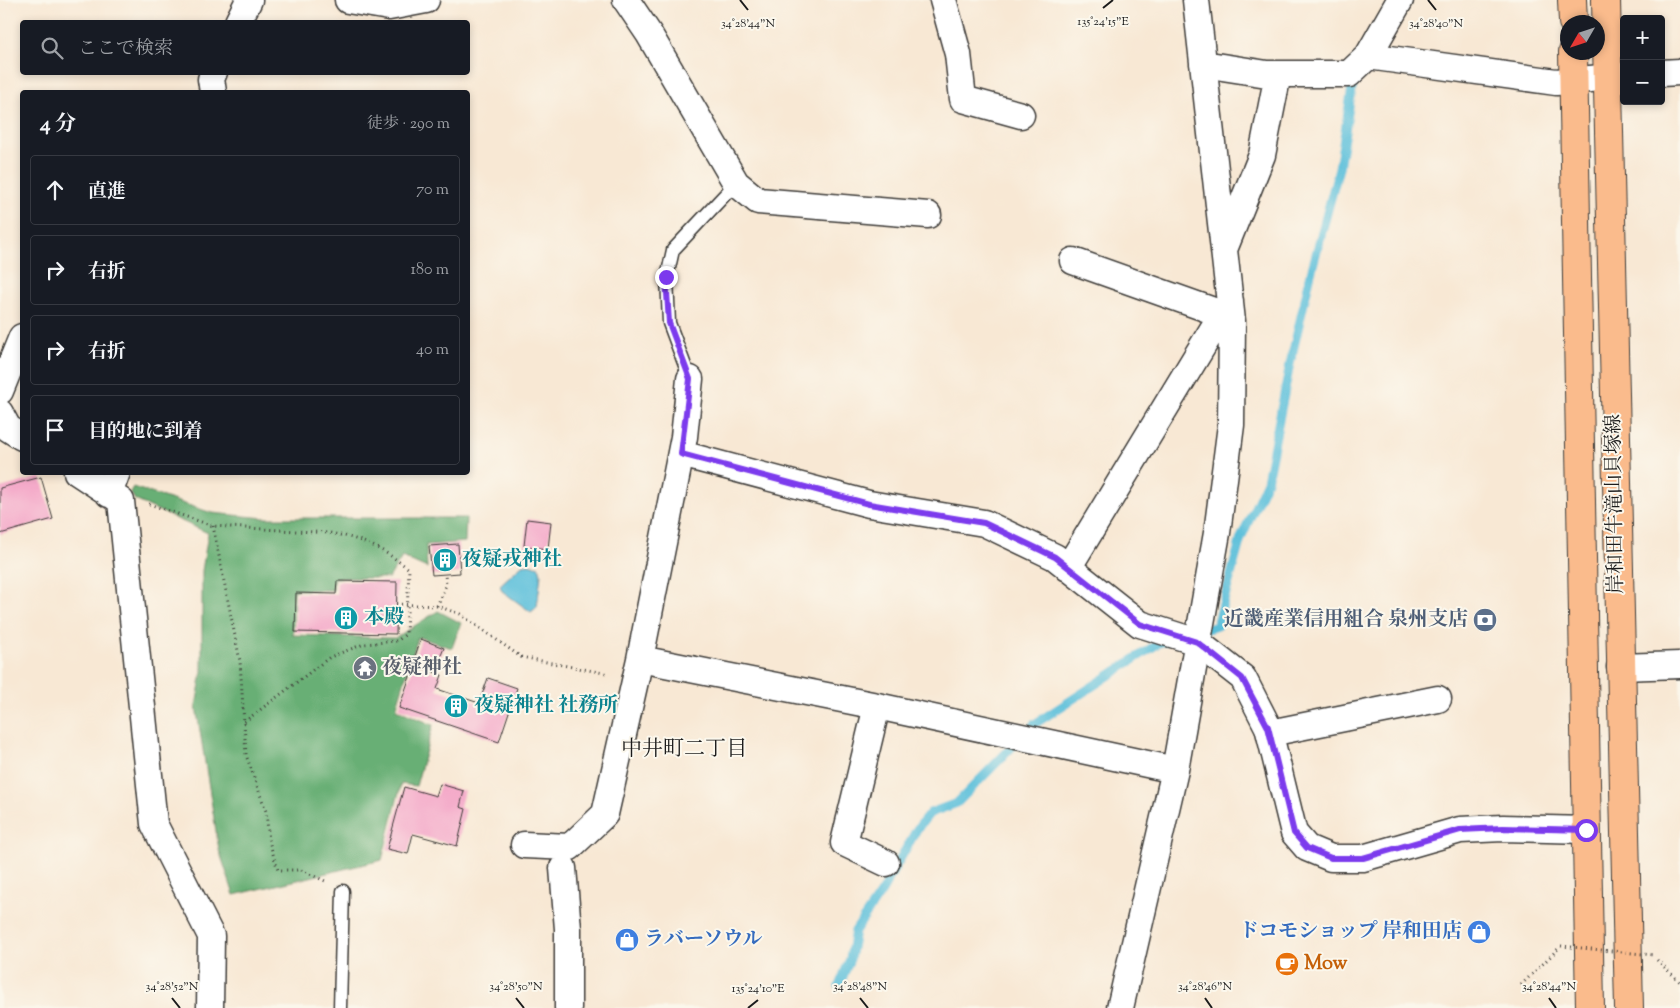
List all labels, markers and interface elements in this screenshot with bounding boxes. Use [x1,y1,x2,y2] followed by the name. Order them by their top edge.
[1077,13,1129,31] text: 135°24'15"E
[721,15,775,33] text: 34°28'44"N
[1409,15,1463,33] text: 34°28'40"N
[1560,15,1605,60] north arrow
[1620,15,1665,105] map controls
[1620,15,1665,60] button: +
[20,20,470,75] search box
[38,34,66,62] icon: search
[78,36,173,63] text: ここで検索
[1620,60,1665,105] button: −
[40,110,76,140] text: 4 分
[367,113,450,136] text: 徒歩 · 290 m
[41,176,69,204] icon: ahead
[88,179,126,206] text: 直進
[416,179,449,202] text: 70 m
[41,256,69,284] icon: right
[88,259,126,286] text: 右折
[410,259,449,282] text: 180 m
[655,266,678,289] route end
[41,336,69,364] icon: right
[88,339,126,366] text: 右折
[416,339,449,362] text: 40 m
[1600,414,1632,594] street label: 岸和田牛滝山貝塚線
[41,416,69,444] icon: arrive
[88,419,202,446] text: 目的地に到着
[462,546,562,575] place label: 夜疑戎神社
[432,547,458,573] building icon: 夜疑戎神社
[364,604,404,633] place label: 本殿
[333,605,359,631] building icon: 本殿
[1224,606,1468,635] place label: 近畿産業信用組合 泉州支店
[1472,607,1498,633] bank icon: 近畿産業信用組合 泉州支店
[382,654,462,683] place label: 夜疑神社
[352,655,378,681] temple icon: 夜疑神社
[474,692,618,721] place label: 夜疑神社 社務所
[443,693,469,719] building icon: 夜疑神社 社務所
[621,735,747,765] district label: 中井町二丁目
[1575,819,1598,842] route start
[1239,918,1462,947] place label: ドコモショップ 岸和田店
[1466,919,1492,945] shop icon: ドコモショップ 岸和田店
[644,926,763,955] place label: ラバーソウル
[614,927,640,953] shop icon: ラバーソウル
[1304,950,1347,979] place label: Mow
[1274,951,1300,977] cafe icon: Mow
[146,978,199,996] text: 34°28'52"N
[489,978,543,996] text: 34°28'50"N
[833,978,887,996] text: 34°28'48"N
[1178,978,1232,996] text: 34°28'46"N
[1522,978,1576,996] text: 34°28'44"N
[731,980,785,998] text: 135°24'10"E

